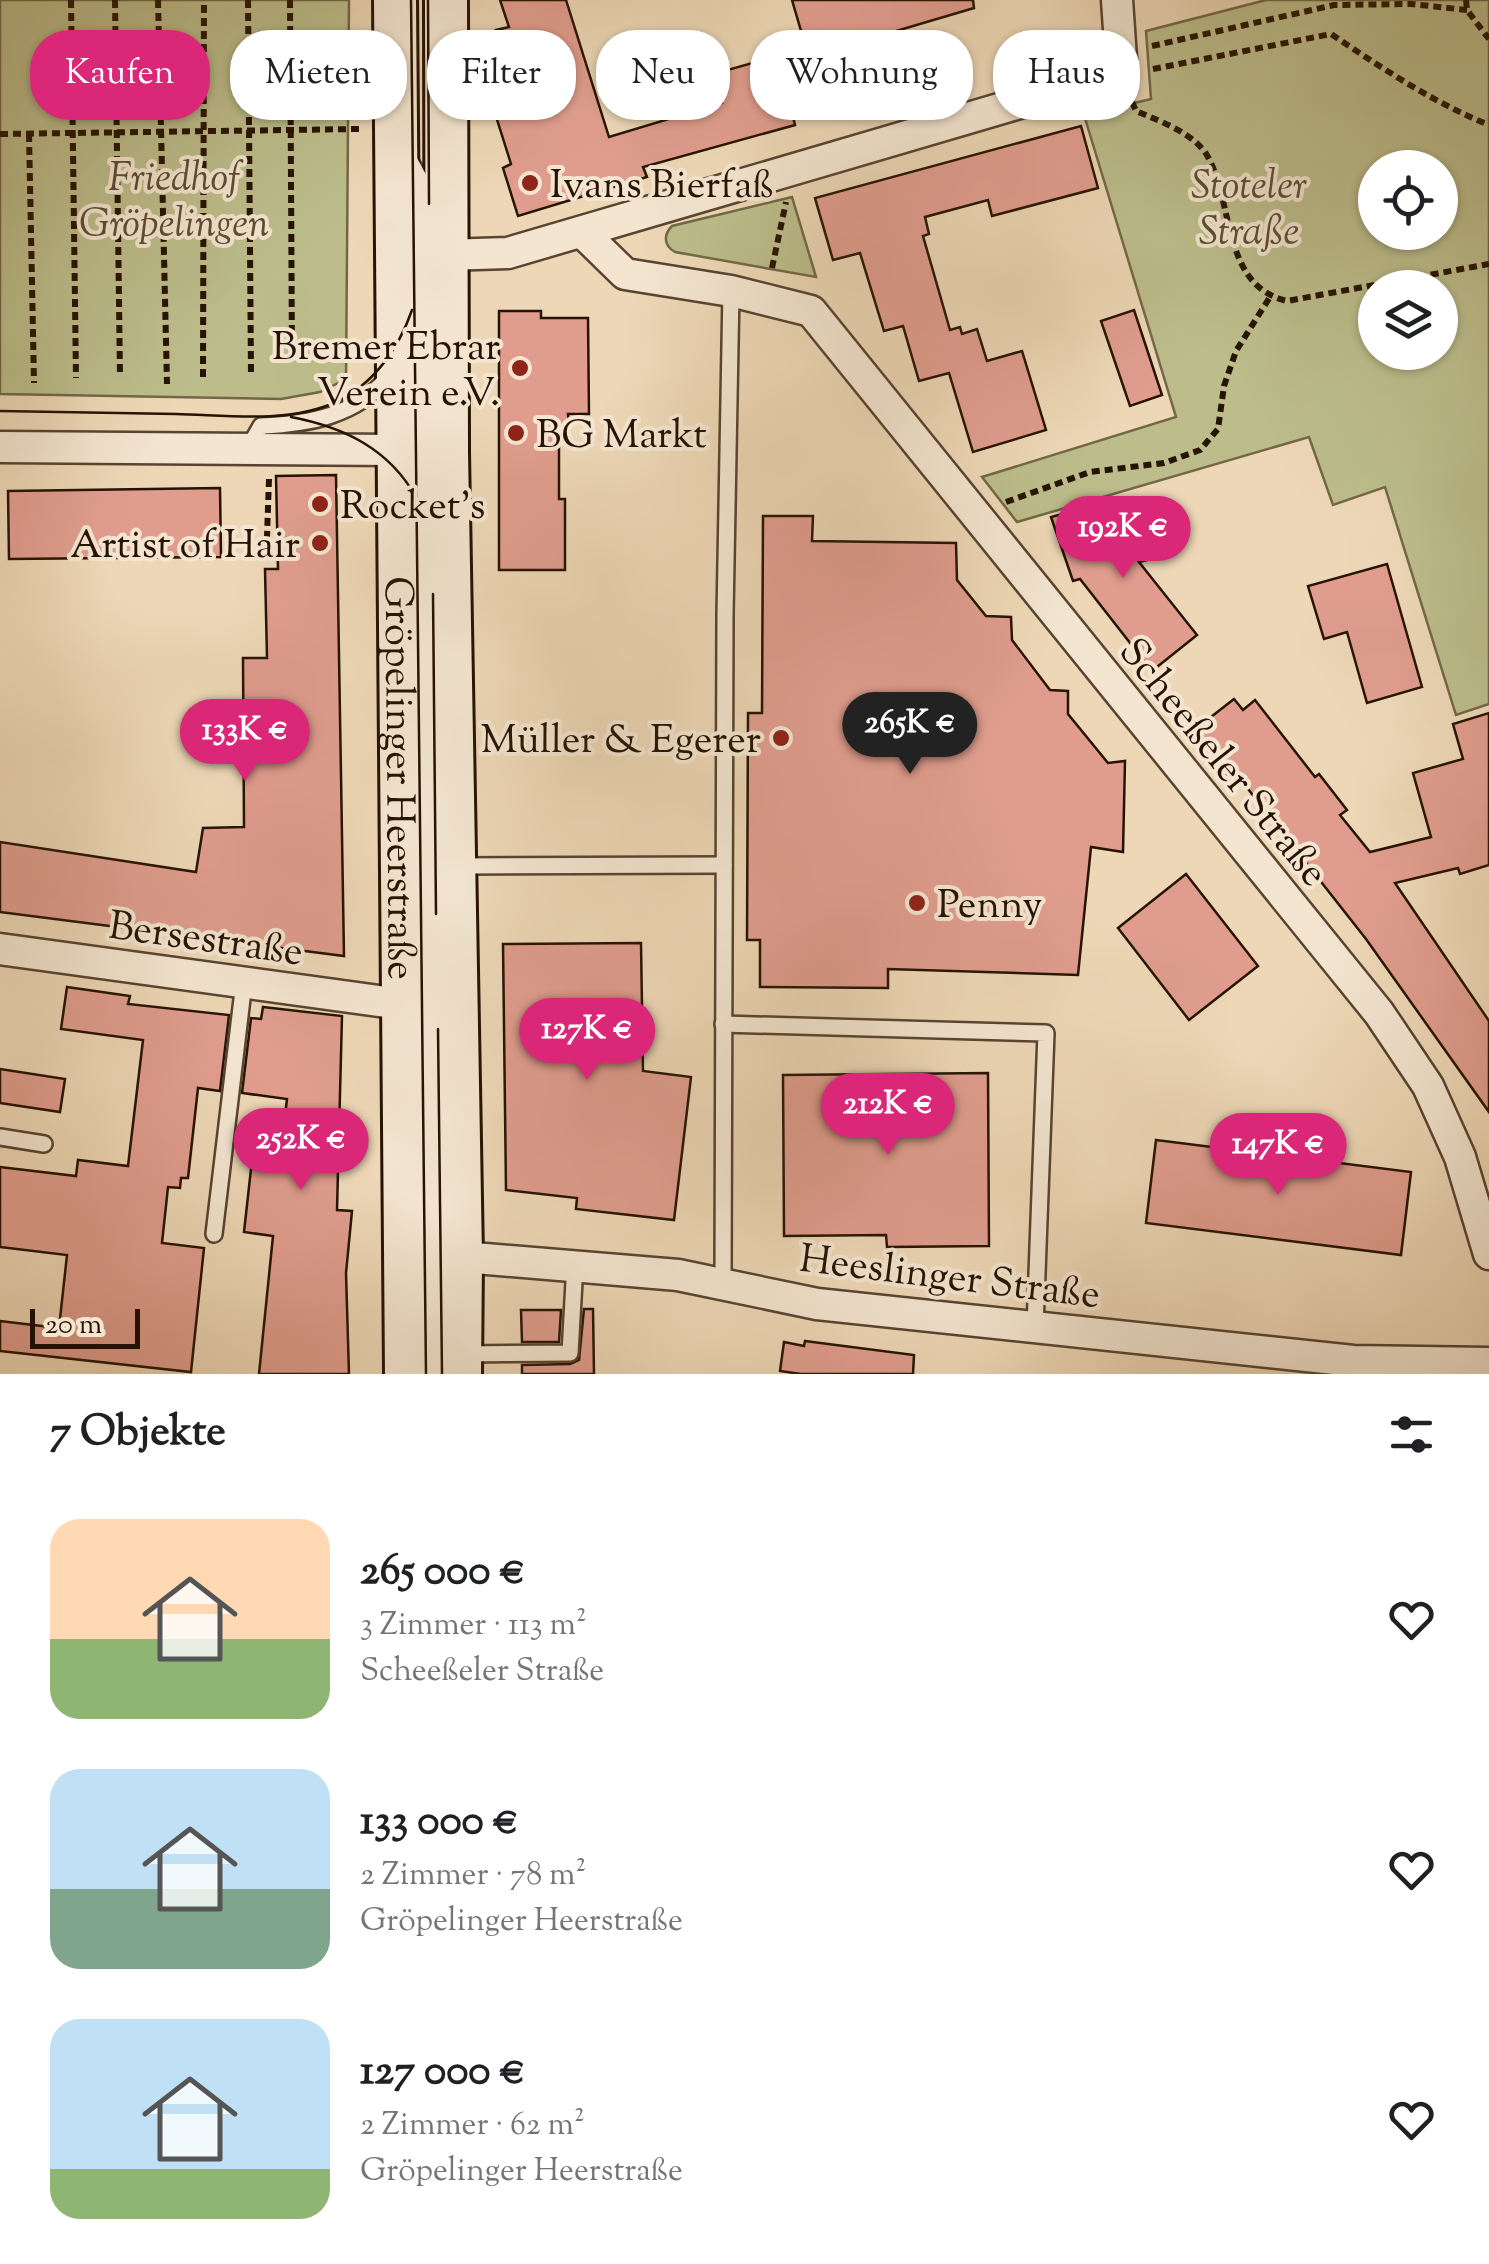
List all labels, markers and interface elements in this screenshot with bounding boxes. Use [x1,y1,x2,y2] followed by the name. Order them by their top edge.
[30,30,210,120] chip: Kaufen
[230,30,407,120] chip: Mieten
[427,30,576,120] chip: Filter
[596,30,730,120] chip: Neu
[750,30,973,120] chip: Wohnung
[993,30,1140,120] chip: Haus
[1358,150,1458,370] map controls
[1358,150,1458,250] button: locate
[79,152,269,255] park label: Friedhof Gröpelingen
[550,159,774,216] place label: Ivans Bierfaß
[1191,160,1307,263] park label: Stoteler Straße
[519,172,541,194] marker: Ivans Bierfaß
[1358,270,1458,370] button: layers
[272,321,500,424] place label: Bremer Ebrar Verein e.V.
[509,357,531,379] marker: Bremer Ebrar Verein e.V.
[536,409,707,466] place label: BG Markt
[505,422,527,444] marker: BG Markt
[340,480,486,537] place label: Rocket's
[309,493,331,515] marker: Rocket's
[1042,496,1204,581] pin: 192K €
[1078,505,1168,551] text: 192K €
[70,519,300,576] place label: Artist of Hair
[309,532,331,554] marker: Artist of Hair
[367,576,427,980] street label: Gröpelinger Heerstraße
[1103,627,1340,900] street label: Scheeßeler Straße
[829,692,991,777] pin: 265K €
[164,699,326,784] pin: 133K €
[864,701,956,747] text: 265K €
[202,708,288,754] text: 133K €
[481,714,761,771] place label: Müller & Egerer
[770,727,792,749] marker: Müller & Egerer
[937,879,1043,936] place label: Penny
[906,892,928,914] marker: Penny
[104,900,306,983] street label: Bersestraße
[506,998,668,1083] pin: 127K €
[541,1007,633,1053] text: 127K €
[807,1073,969,1158] pin: 212K €
[843,1082,933,1128] text: 212K €
[220,1108,382,1193] pin: 252K €
[1197,1113,1359,1198] pin: 147K €
[256,1117,346,1163] text: 252K €
[1232,1122,1324,1168] text: 147K €
[796,1233,1103,1326] street label: Heeslinger Straße
[30,1304,140,1348] scale bar
[45,1306,102,1346] text: 20 m
[50,1404,226,1464] text: 7 Objekte
[1384,1407,1439,1462] icon: filters
[360,1543,525,1603] text: 265 000 €
[130,1559,250,1679] icon: home
[1384,1592,1439,1647] icon: heart
[360,1603,587,1649] text: 3 Zimmer · 113 m²
[360,1649,604,1695] text: Scheeßeler Straße
[360,1793,519,1853] text: 133 000 €
[130,1809,250,1929] icon: home
[1384,1842,1439,1897] icon: heart
[360,1853,586,1899] text: 2 Zimmer · 78 m²
[360,1899,683,1945] text: Gröpelinger Heerstraße
[360,2043,525,2103] text: 127 000 €
[130,2059,250,2179] icon: home
[1384,2092,1439,2147] icon: heart
[360,2103,585,2149] text: 2 Zimmer · 62 m²
[360,2149,683,2195] text: Gröpelinger Heerstraße

